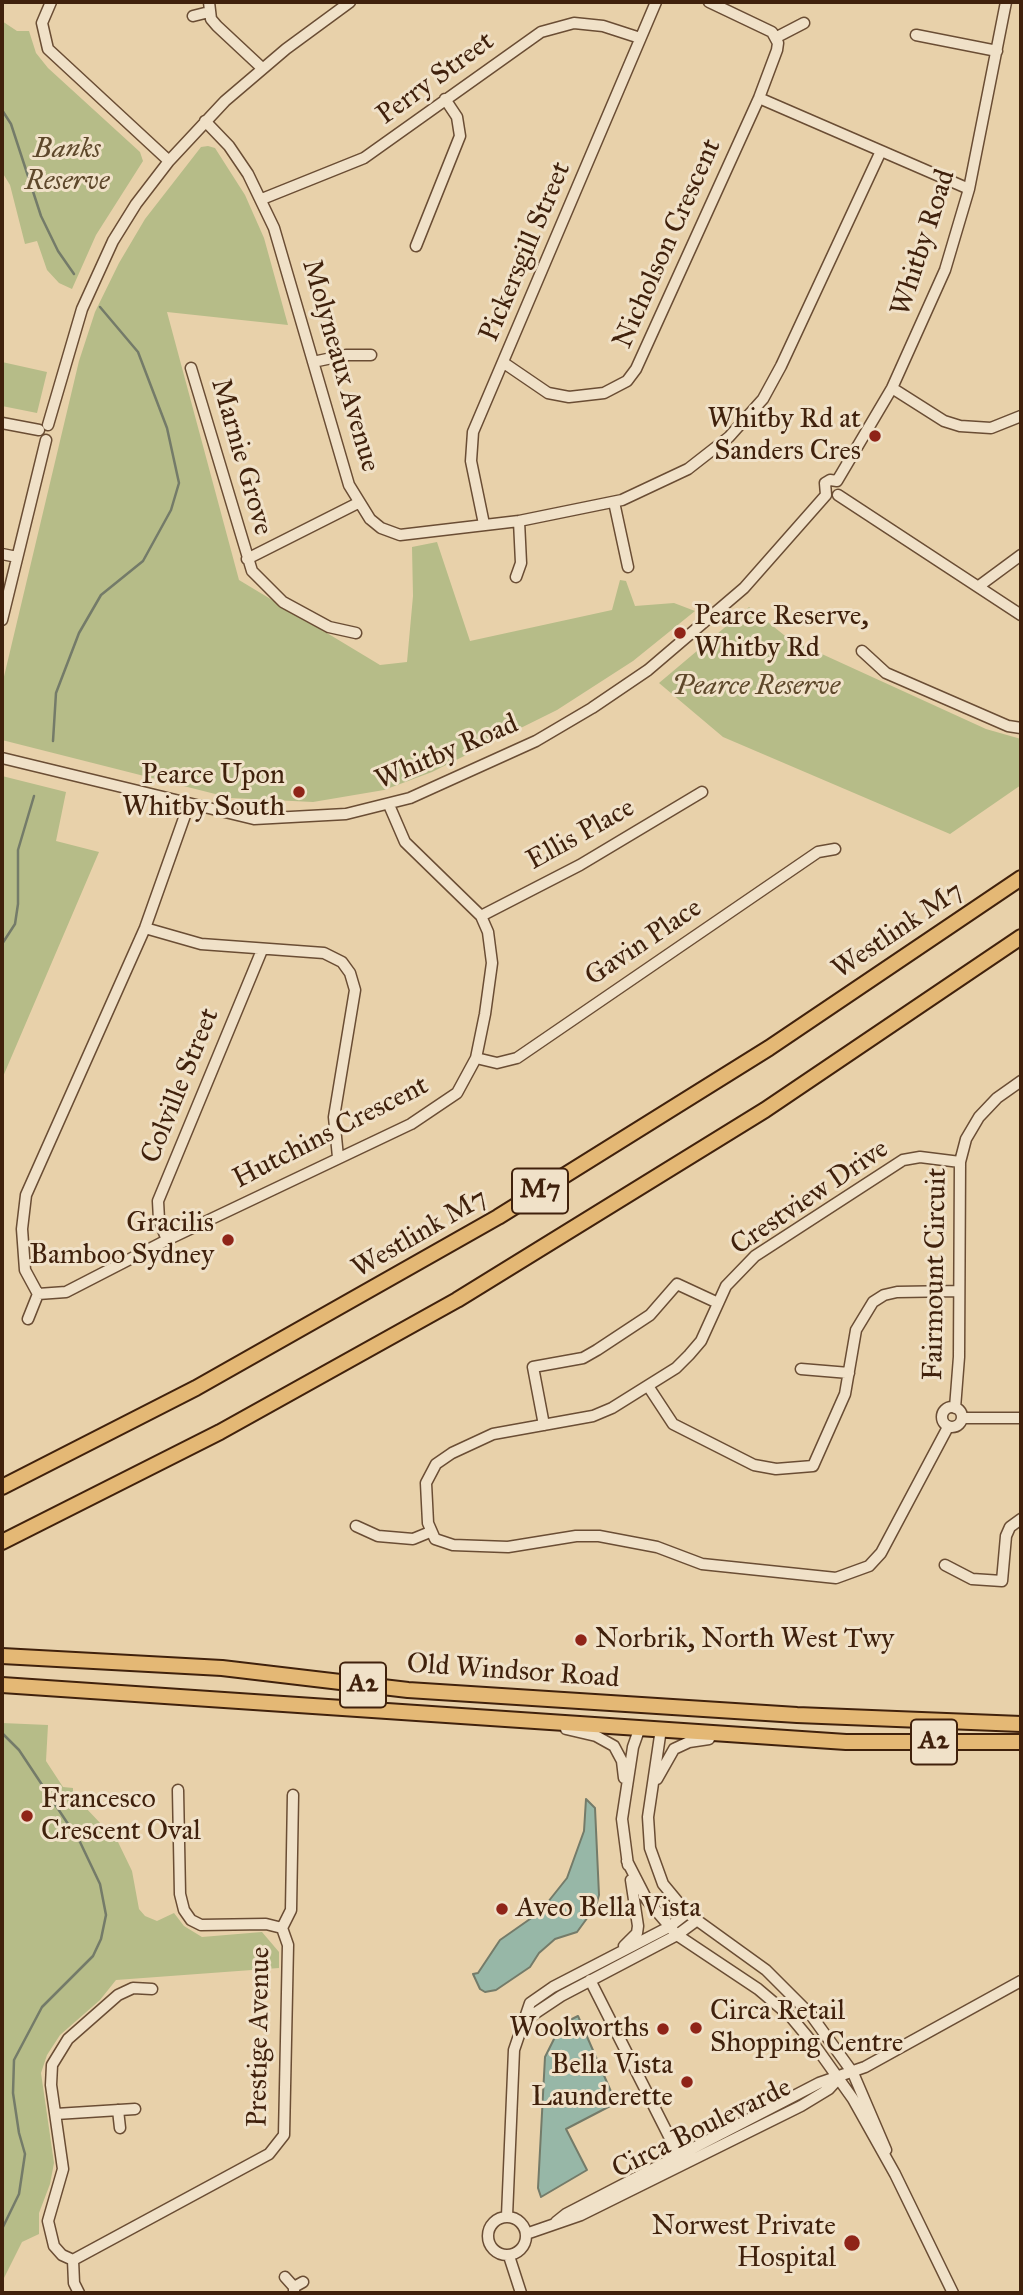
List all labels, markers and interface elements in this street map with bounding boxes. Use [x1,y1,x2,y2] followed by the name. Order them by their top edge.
[371,25,501,133] street label: Perry Street
[25,133,109,199] park label: Banks Reserve
[607,134,729,354] street label: Nicholson Crescent
[473,157,579,347] street label: Pickersgill Street
[885,166,963,320] street label: Whitby Road
[294,256,386,476] street label: Molyneaux Avenue
[203,375,279,539] street label: Marnie Grove
[707,403,861,469] place label: Whitby Rd at Sanders Cres
[867,428,883,444] marker: Whitby Rd at Sanders Cres
[694,600,869,666] place label: Pearce Reserve, Whitby Rd
[672,625,688,641] marker: Pearce Reserve, Whitby Rd
[672,670,840,704] park label: Pearce Reserve
[371,708,523,798] street label: Whitby Road
[122,759,285,825] place label: Pearce Upon Whitby South
[291,784,307,800] marker: Pearce Upon Whitby South
[521,792,641,878] street label: Ellis Place
[826,875,970,987] street label: Westlink M7
[579,892,709,994] street label: Gavin Place
[135,1004,227,1168] street label: Colville Street
[228,1069,434,1197] street label: Hutchins Crescent
[725,1133,895,1263] street label: Crestview Drive
[917,1167,955,1381] street label: Fairmount Circuit
[512,1168,568,1214] road number: M7
[346,1182,494,1286] street label: Westlink M7
[29,1207,214,1273] place label: Gracilis Bamboo Sydney
[220,1232,236,1248] marker: Gracilis Bamboo Sydney
[595,1623,894,1657] place label: Norbrik, North West Twy
[573,1632,589,1648] marker: Norbrik, North West Twy
[406,1648,620,1696] street label: Old Windsor Road
[340,1662,386,1708] road number: A2
[911,1720,957,1764] road number: A2
[41,1783,201,1849] place label: Francesco Crescent Oval
[19,1808,35,1824] marker: Francesco Crescent Oval
[516,1892,701,1926] place label: Aveo Bella Vista
[494,1901,510,1917] marker: Aveo Bella Vista
[242,1946,278,2128] street label: Prestige Avenue
[710,1995,903,2061] place label: Circa Retail Shopping Centre
[509,2012,649,2046] place label: Woolworths
[688,2020,704,2036] marker: Circa Retail Shopping Centre
[655,2021,671,2037] marker: Woolworths
[531,2049,673,2115] place label: Bella Vista Launderette
[607,2071,797,2187] street label: Circa Boulevarde
[679,2074,695,2090] marker: Bella Vista Launderette
[651,2210,836,2276] place label: Norwest Private Hospital
[842,2233,862,2253] marker: Norwest Private Hospital

